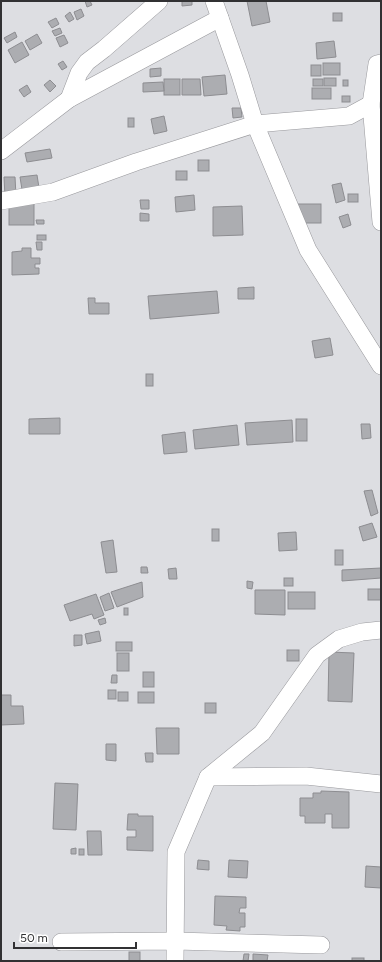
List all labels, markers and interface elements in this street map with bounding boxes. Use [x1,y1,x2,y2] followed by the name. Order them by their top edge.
[14,924,136,950] scale bar
[20,931,48,945] text: 50 m

